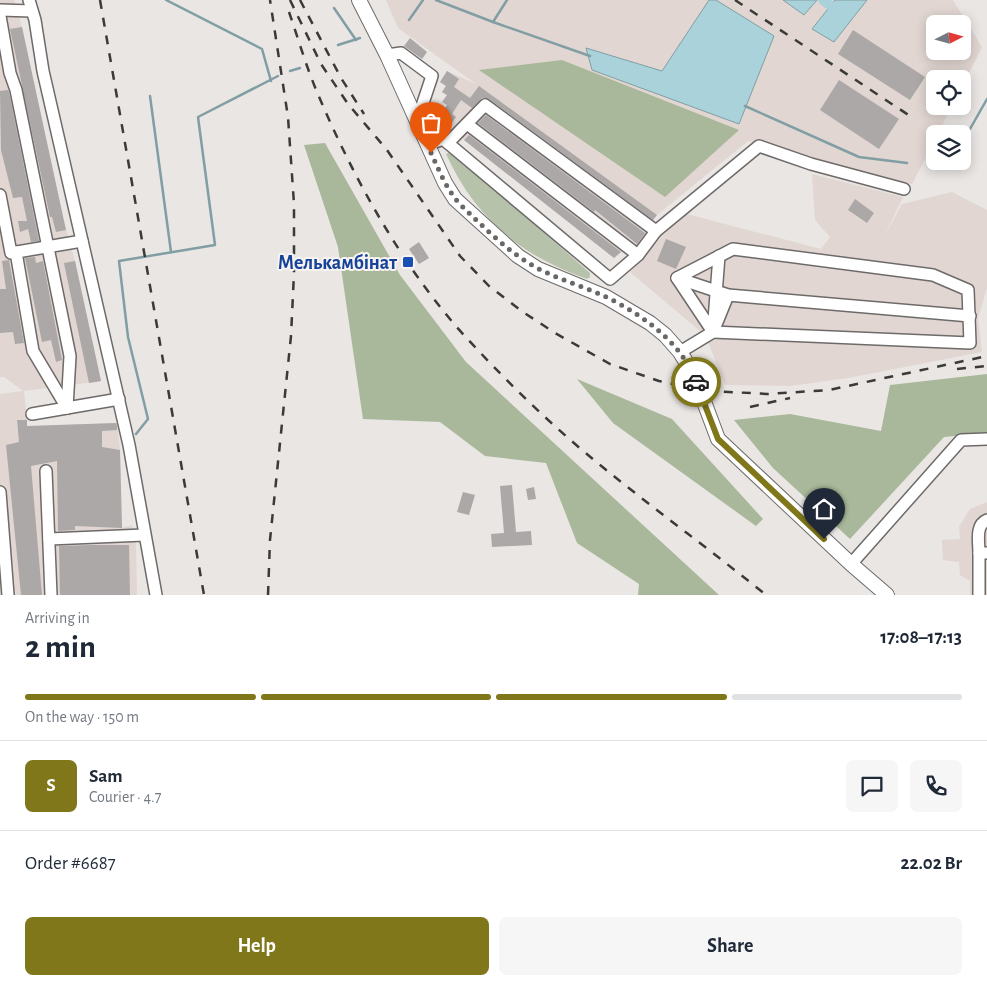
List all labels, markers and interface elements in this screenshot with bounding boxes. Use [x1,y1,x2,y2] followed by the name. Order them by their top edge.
[926,15,971,60] north arrow
[926,15,971,170] map controls
[926,70,971,115] button: locate
[410,102,452,153] pin
[417,109,445,137] icon: bag
[926,125,971,170] button: layers
[278,253,397,273] place label: Мелькамбінат
[401,255,415,269] marker: Мелькамбінат
[671,357,721,407] courier
[682,368,710,396] icon: car
[803,488,845,539] pin
[810,495,838,523] icon: home
[25,610,90,626] text: Arriving in
[880,628,962,647] text: 17:08–17:13
[25,631,96,663] text: 2 min
[25,709,139,725] text: On the way · 150 m
[846,760,898,812] button: chat
[910,760,962,812] button: phone
[89,767,123,786] text: Sam
[46,776,56,795] text: S
[89,789,161,805] text: Courier · 4.7
[25,854,116,873] text: Order #6687
[901,854,962,873] text: 22.02 Br
[25,917,489,975] button: Help
[499,917,962,975] button: Share

